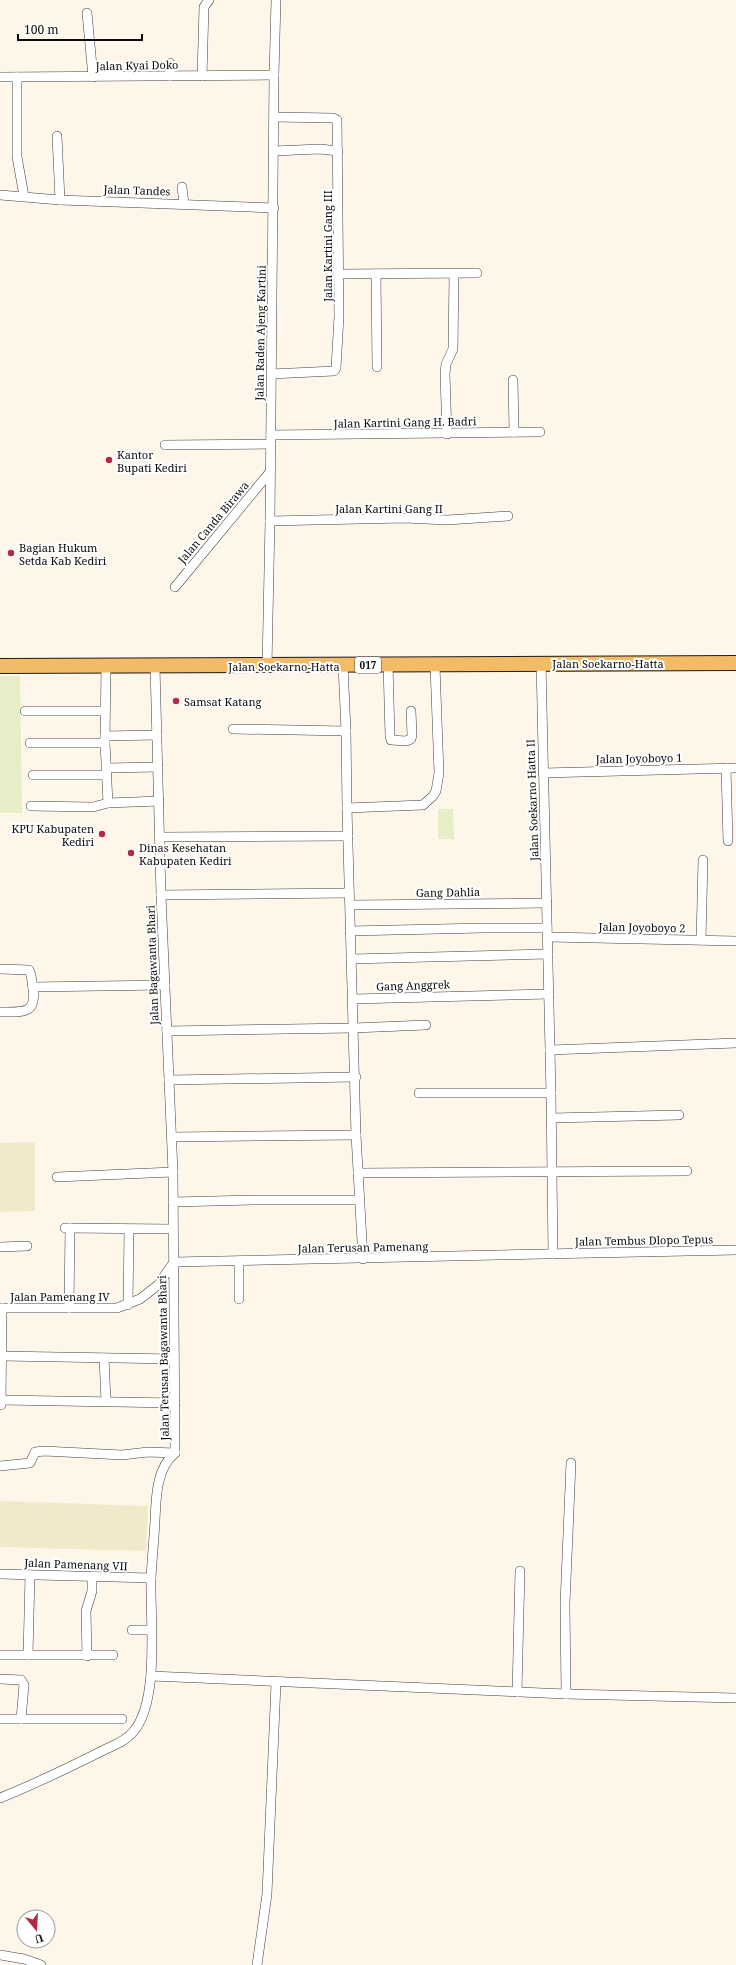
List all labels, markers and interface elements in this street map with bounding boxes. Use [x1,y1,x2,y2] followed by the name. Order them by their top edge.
[18,16,142,42] scale bar
[24,21,59,38] text: 100 m
[95,57,178,73] street label: Jalan Kyai Doko
[102,181,171,199] street label: Jalan Tandes
[320,190,335,303] street label: Jalan Kartini Gang III
[251,265,269,402] street label: Jalan Raden Ajeng Kartini
[333,413,477,431] street label: Jalan Kartini Gang H. Badri
[117,447,187,475] place label: Kantor Bupati Kediri
[104,455,114,465] marker: Kantor Bupati Kediri
[173,478,252,567] street label: Jalan Canda Birawa
[334,501,443,516] street label: Jalan Kartini Gang II
[19,540,107,568] place label: Bagian Hukum Setda Kab Kediri
[6,548,16,558] marker: Bagian Hukum Setda Kab Kediri
[551,656,664,671] street label: Jalan Soekarno-Hatta
[355,657,381,673] road number: 017
[227,659,340,674] street label: Jalan Soekarno-Hatta
[184,694,262,709] place label: Samsat Katang
[171,696,181,706] marker: Samsat Katang
[522,739,542,862] street label: Jalan Soekarno Hatta II
[595,750,682,766] street label: Jalan Joyoboyo 1
[11,821,94,849] place label: KPU Kabupaten Kediri
[97,829,107,839] marker: KPU Kabupaten Kediri
[139,840,232,868] place label: Dinas Kesehatan Kabupaten Kediri
[126,848,136,858] marker: Dinas Kesehatan Kabupaten Kediri
[416,884,480,900] street label: Gang Dahlia
[142,904,162,1026] street label: Jalan Bagawanta Bhari
[598,919,685,935] street label: Jalan Joyoboyo 2
[376,976,451,994] street label: Gang Anggrek
[574,1231,713,1249] street label: Jalan Tembus Dlopo Tepus
[297,1238,428,1256] street label: Jalan Terusan Pamenang
[154,1275,172,1442] street label: Jalan Terusan Bagawanta Bhari
[9,1289,110,1304] street label: Jalan Pamenang IV
[23,1555,128,1573] street label: Jalan Pamenang VII
[16,1909,56,1949] north arrow
[32,1931,45,1948] text: U

